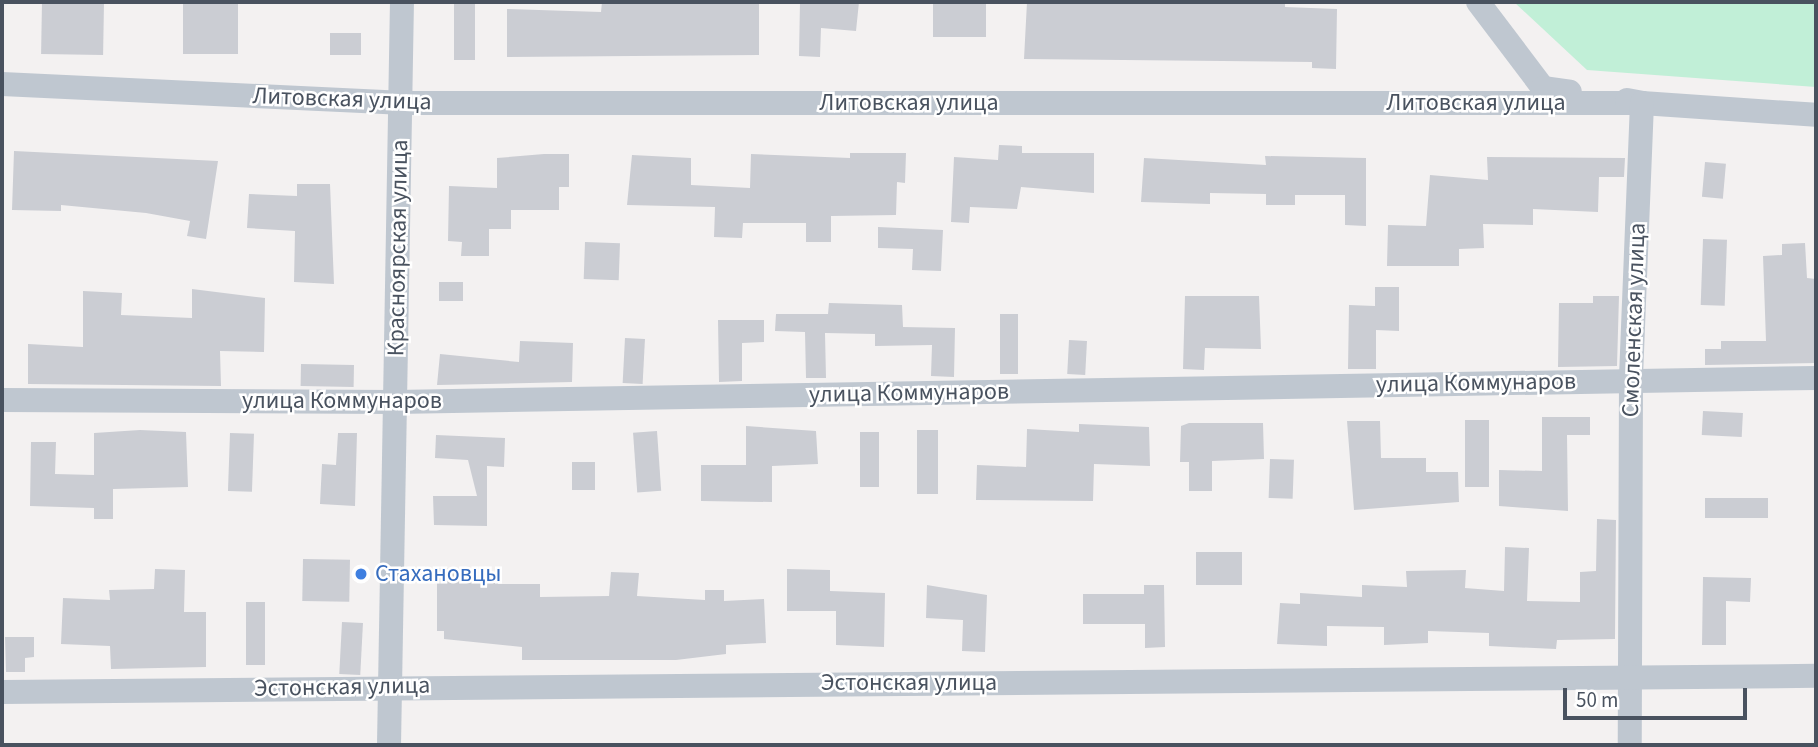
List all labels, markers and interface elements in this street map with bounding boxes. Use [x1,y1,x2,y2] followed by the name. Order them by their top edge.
[252,81,432,117] street label: Литовская улица
[819,89,999,117] street label: Литовская улица
[1386,89,1566,117] street label: Литовская улица
[382,139,414,357] street label: Красноярская улица
[1616,222,1652,418] street label: Смоленская улица
[1376,367,1576,399] street label: улица Коммунаров
[809,377,1009,409] street label: улица Коммунаров
[242,387,442,415] street label: улица Коммунаров
[375,560,501,588] place label: Стахановцы
[353,566,369,582] marker: Стахановцы
[821,669,997,697] street label: Эстонская улица
[254,671,430,703] street label: Эстонская улица
[1566,674,1750,718] scale bar
[1576,685,1618,715] text: 50 m

